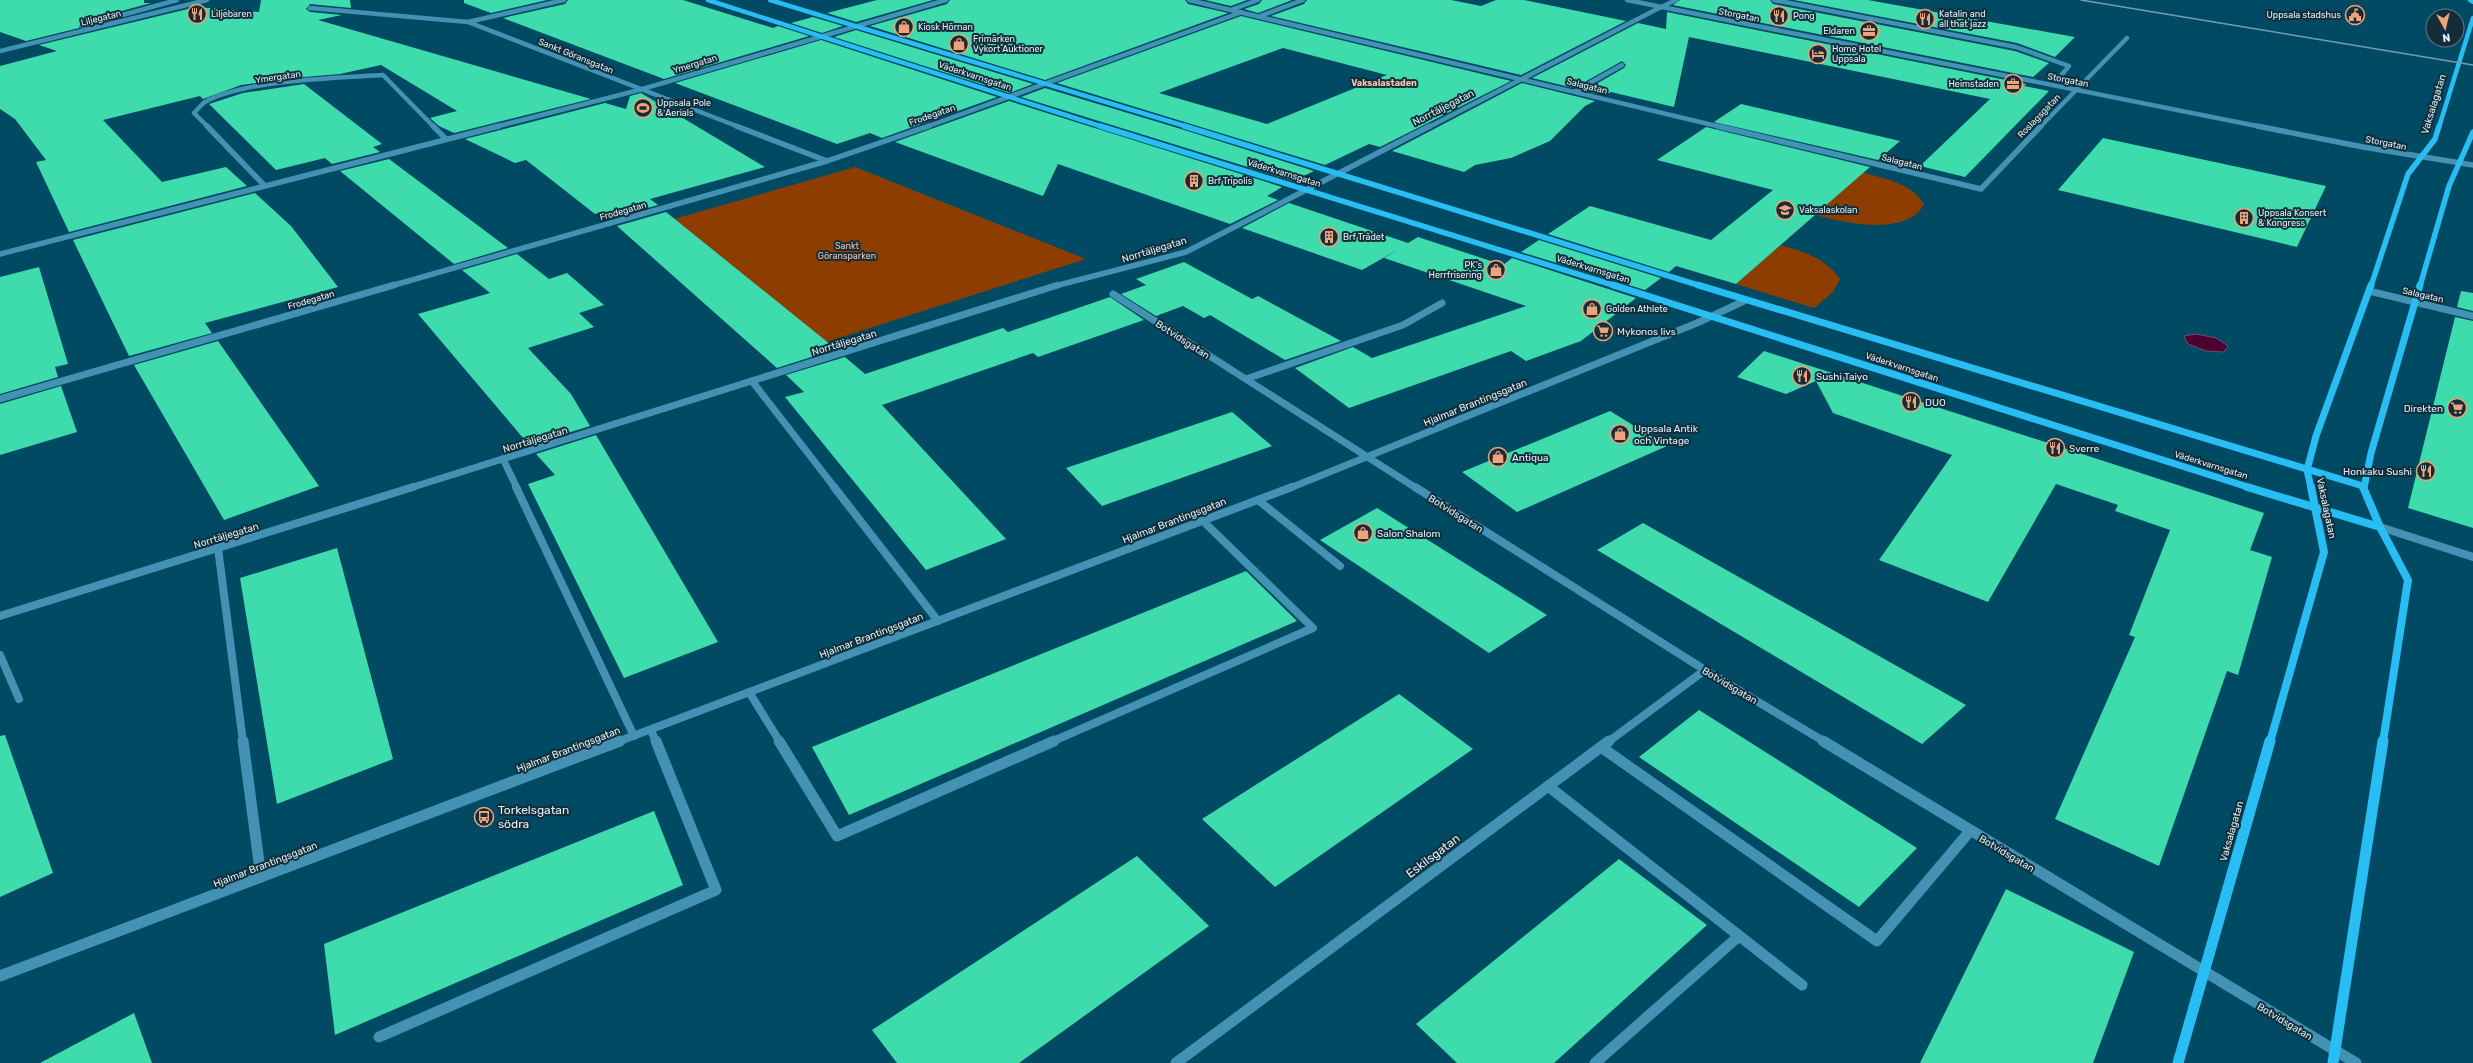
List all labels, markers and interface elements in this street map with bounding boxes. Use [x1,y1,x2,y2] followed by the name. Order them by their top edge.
[186,3,208,25] restaurant icon: Liljebaren
[2344,4,2366,26] public building icon: Uppsala stadshus
[1768,5,1790,27] restaurant icon: Pong
[1718,6,1760,24] street label: Storgatan
[80,8,122,28] street label: Liljegatan
[1914,8,1936,30] restaurant icon: Katalin and all that jazz
[2425,8,2465,48] north arrow
[211,9,252,19] place label: Liljebaren
[1939,9,1987,29] place label: Katalin and all that jazz
[2267,10,2341,20] place label: Uppsala stadshus
[1793,11,1815,21] place label: Pong
[893,16,915,38] shop icon: Kiosk Hörnan
[1858,20,1880,42] office icon: Eldaren
[918,22,973,32] place label: Kiosk Hörnan
[1823,26,1855,36] place label: Eldaren
[2441,30,2451,44] text: N
[948,33,970,55] shop icon: Frimärken Vykort Auktioner
[973,34,1044,54] place label: Frimärken Vykort Auktioner
[537,36,615,76] street label: Sankt Göransgatan
[1807,43,1829,65] hotel icon: Home Hotel Uppsala
[1832,44,1881,64] place label: Home Hotel Uppsala
[672,53,718,75] street label: Ymergatan
[937,59,1013,93] street label: Väderkvarnsgatan
[255,69,301,85] street label: Ymergatan
[2047,71,2089,89] street label: Storgatan
[2002,73,2024,95] office icon: Heimstaden
[2419,73,2449,136] street label: Vaksalagatan
[1565,76,1609,96] street label: Salagatan
[1351,78,1417,88] district label: Vaksalastaden
[1948,79,1999,89] place label: Heimstaden
[1411,87,1476,128] street label: Norrtäljegatan
[2016,92,2062,140] street label: Roslagsgatan
[632,97,654,119] sports icon: Uppsala Pole & Aerials
[657,98,711,118] place label: Uppsala Pole & Aerials
[908,102,956,128] street label: Frodegatan
[2365,134,2407,152] street label: Storgatan
[1880,152,1924,172] street label: Salagatan
[1246,157,1322,189] street label: Väderkvarnsgatan
[1183,170,1205,192] building icon: Brf Tripolis
[1208,176,1253,186] place label: Brf Tripolis
[1774,199,1796,221] school or university icon: Vaksalaskolan
[598,200,648,222] street label: Frodegatan
[1799,205,1857,215] place label: Vaksalaskolan
[2233,207,2255,229] building icon: Uppsala Konsert & Kongress
[2258,208,2327,228] place label: Uppsala Konsert & Kongress
[1318,226,1340,248] building icon: Brf Trädet
[1343,232,1385,242] place label: Brf Trädet
[1120,234,1188,266] street label: Norrtäljegatan
[818,241,876,261] park label: Sankt Göransparken
[1555,253,1631,285] street label: Väderkvarnsgatan
[1485,259,1507,281] shop icon: PK's Herrfrisering
[1429,260,1482,280] place label: PK's Herrfrisering
[2401,285,2445,305] street label: Salagatan
[286,289,336,311] street label: Frodegatan
[1581,298,1603,320] shop icon: Golden Athlete
[1606,304,1668,314] place label: Golden Athlete
[1153,318,1212,362] street label: Botvidsgatan
[1592,320,1614,342] supermarket icon: Mykonos livs
[1617,326,1676,338] place label: Mykonos livs
[810,327,878,359] street label: Norrtäljegatan
[1864,350,1940,384] street label: Väderkvarnsgatan
[1791,365,1813,387] restaurant icon: Sushi Taiyo
[1816,371,1868,383] place label: Sushi Taiyo
[1422,377,1529,429] street label: Hjalmar Brantingsgatan
[1900,391,1922,413] restaurant icon: DUO
[1925,397,1946,409] place label: DUO
[2446,397,2468,419] supermarket icon: Direkten
[2404,403,2443,415] place label: Direkten
[1609,423,1631,445] shop icon: Uppsala Antik och Vintage
[1634,423,1699,447] place label: Uppsala Antik och Vintage
[501,424,569,456] street label: Norrtäljegatan
[2044,437,2066,459] restaurant icon: Sverre
[2069,443,2100,455] place label: Sverre
[1487,446,1509,468] shop icon: Antiqua
[2173,449,2249,481] street label: Väderkvarnsgatan
[1512,452,1549,464] place label: Antiqua
[2415,460,2437,482] restaurant icon: Honkaku Sushi
[2343,466,2412,478] place label: Honkaku Sushi
[2314,477,2338,540] street label: Vaksalagatan
[1426,492,1485,535] street label: Botvidsgatan
[1121,496,1228,546] street label: Hjalmar Brantingsgatan
[192,520,260,552] street label: Norrtäljegatan
[1352,522,1374,544] shop icon: Salon Shalom
[1377,528,1440,540] place label: Salon Shalom
[818,611,925,661] street label: Hjalmar Brantingsgatan
[1700,665,1759,707] street label: Botvidsgatan
[515,725,622,775] street label: Hjalmar Brantingsgatan
[2218,800,2246,863] street label: Vaksalagatan
[498,803,569,831] place label: Torkelsgatan södra
[473,806,495,828] bus stop icon: Torkelsgatan södra
[1403,831,1463,881] street label: Eskilsgatan
[1977,833,2036,875] street label: Botvidsgatan
[212,840,319,890] street label: Hjalmar Brantingsgatan
[2255,1001,2314,1043] street label: Botvidsgatan

